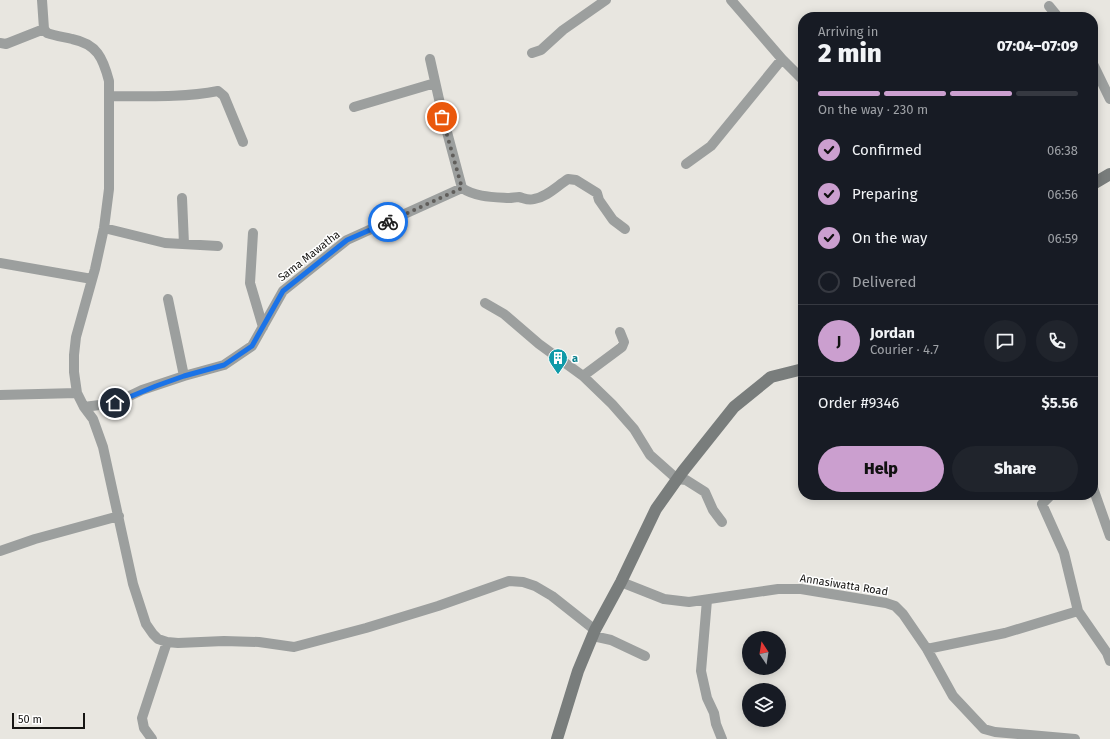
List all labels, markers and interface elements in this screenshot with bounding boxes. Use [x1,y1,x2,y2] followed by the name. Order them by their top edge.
[818,24,878,39] text: Arriving in
[997,37,1078,55] text: 07:04–07:09
[818,38,882,69] text: 2 min
[425,100,459,134] pin
[818,102,928,117] text: On the way · 230 m
[431,106,453,128] icon: bag
[818,139,840,161] icon: check
[852,141,922,159] text: Confirmed
[1047,143,1078,158] text: 06:38
[818,183,840,205] icon: check
[852,185,917,203] text: Preparing
[1047,187,1078,202] text: 06:56
[368,202,408,242] courier
[377,211,399,233] icon: bike
[818,227,840,249] icon: check
[275,228,343,284] street label: Sama Mawatha
[852,229,927,247] text: On the way
[1048,231,1078,246] text: 06:59
[852,273,916,291] text: Delivered
[984,320,1026,362] button: chat
[1036,320,1078,362] button: phone
[870,324,915,342] text: Jordan
[837,332,841,350] text: J
[870,342,939,357] text: Courier · 4.7
[547,347,569,375] building icon: a
[572,352,578,365] place label: a
[98,386,132,420] pin
[104,392,126,414] icon: home
[818,394,899,412] text: Order #9346
[1041,394,1078,412] text: $5.56
[818,446,944,492] button: Help
[952,446,1078,492] button: Share
[799,572,889,598] street label: Annasiwatta Road
[742,631,786,675] north arrow
[742,631,786,727] map controls
[742,683,786,727] button: layers
[12,711,85,730] scale bar
[18,713,42,726] text: 50 m

